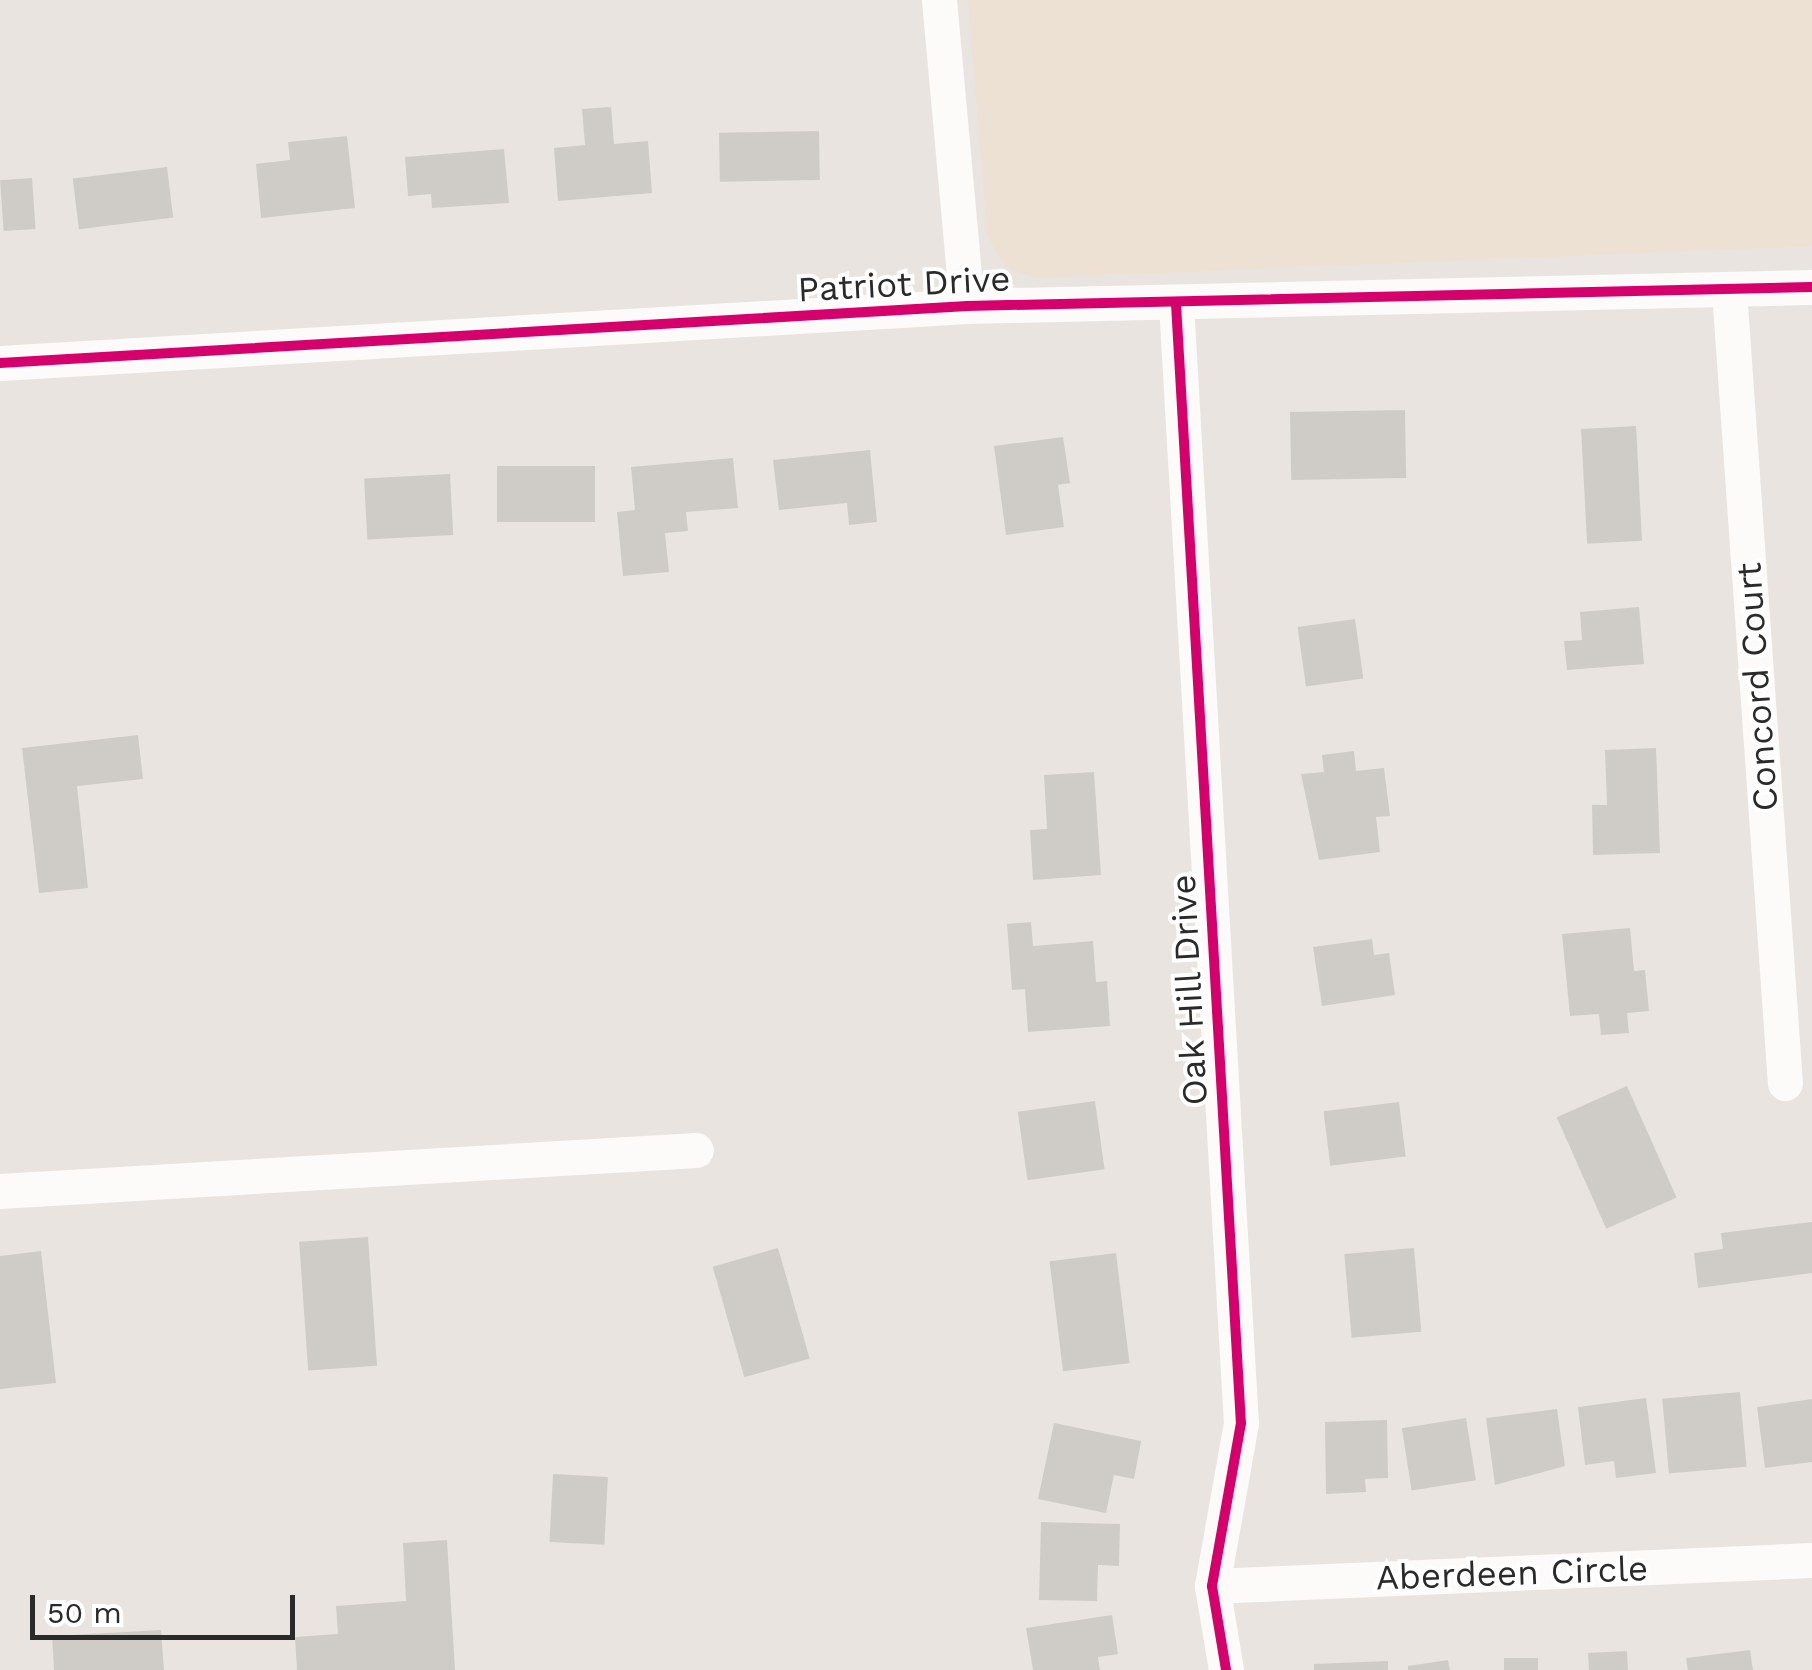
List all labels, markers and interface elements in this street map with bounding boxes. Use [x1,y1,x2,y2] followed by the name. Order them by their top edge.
[797,257,1011,311] street label: Patriot Drive
[1727,561,1787,813] street label: Concord Court
[1162,872,1216,1108] street label: Oak Hill Drive
[1375,1547,1649,1599] street label: Aberdeen Circle
[35,1575,300,1637] scale bar
[47,1595,122,1630] text: 50 m

